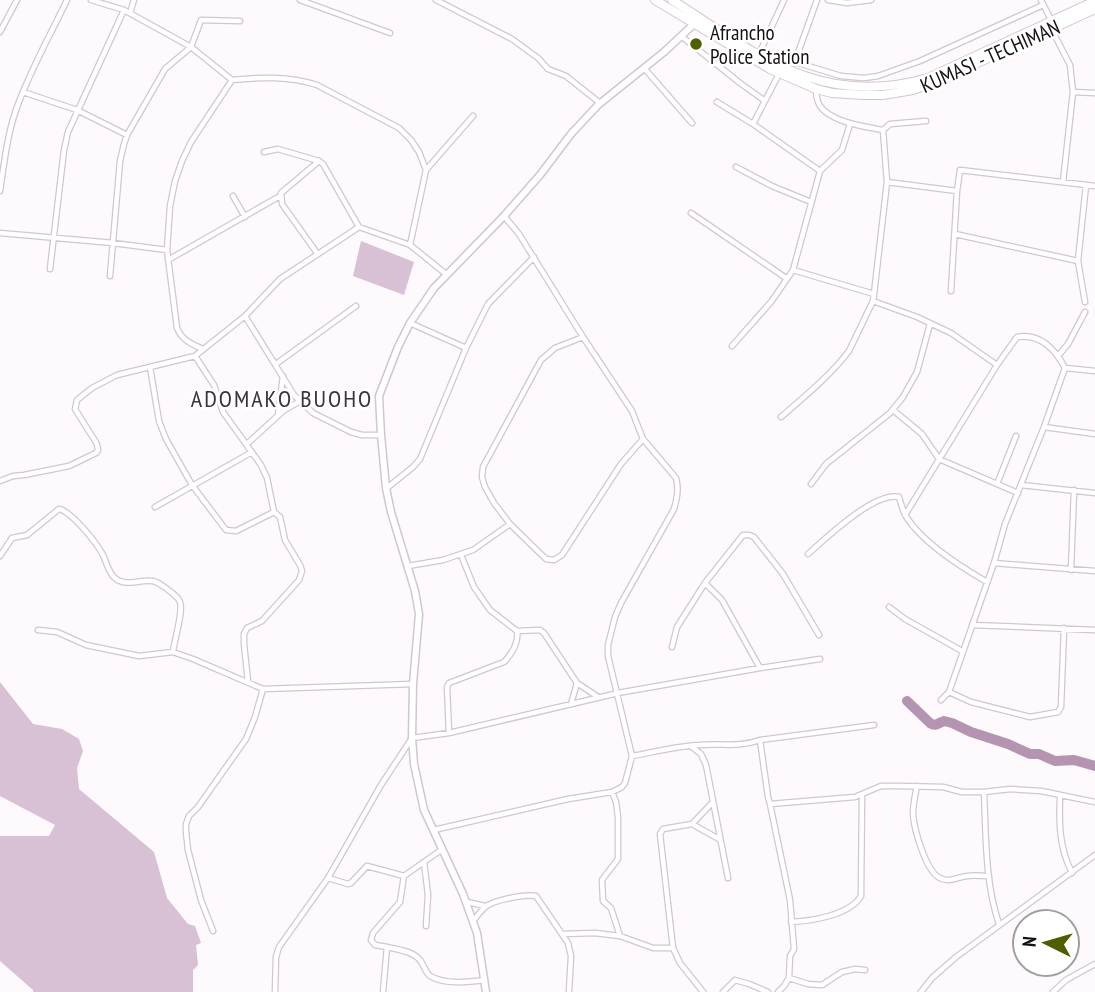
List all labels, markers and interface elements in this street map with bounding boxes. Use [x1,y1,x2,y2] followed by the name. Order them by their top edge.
[916,13,1064,99] street label: KUMASI - TECHIMAN
[710,19,809,70] place label: Afrancho Police Station
[688,36,704,52] marker: Afrancho Police Station
[191,383,373,414] district label: ADOMAKO BUOHO
[1011,908,1081,978] north arrow
[1017,935,1041,948] text: N

